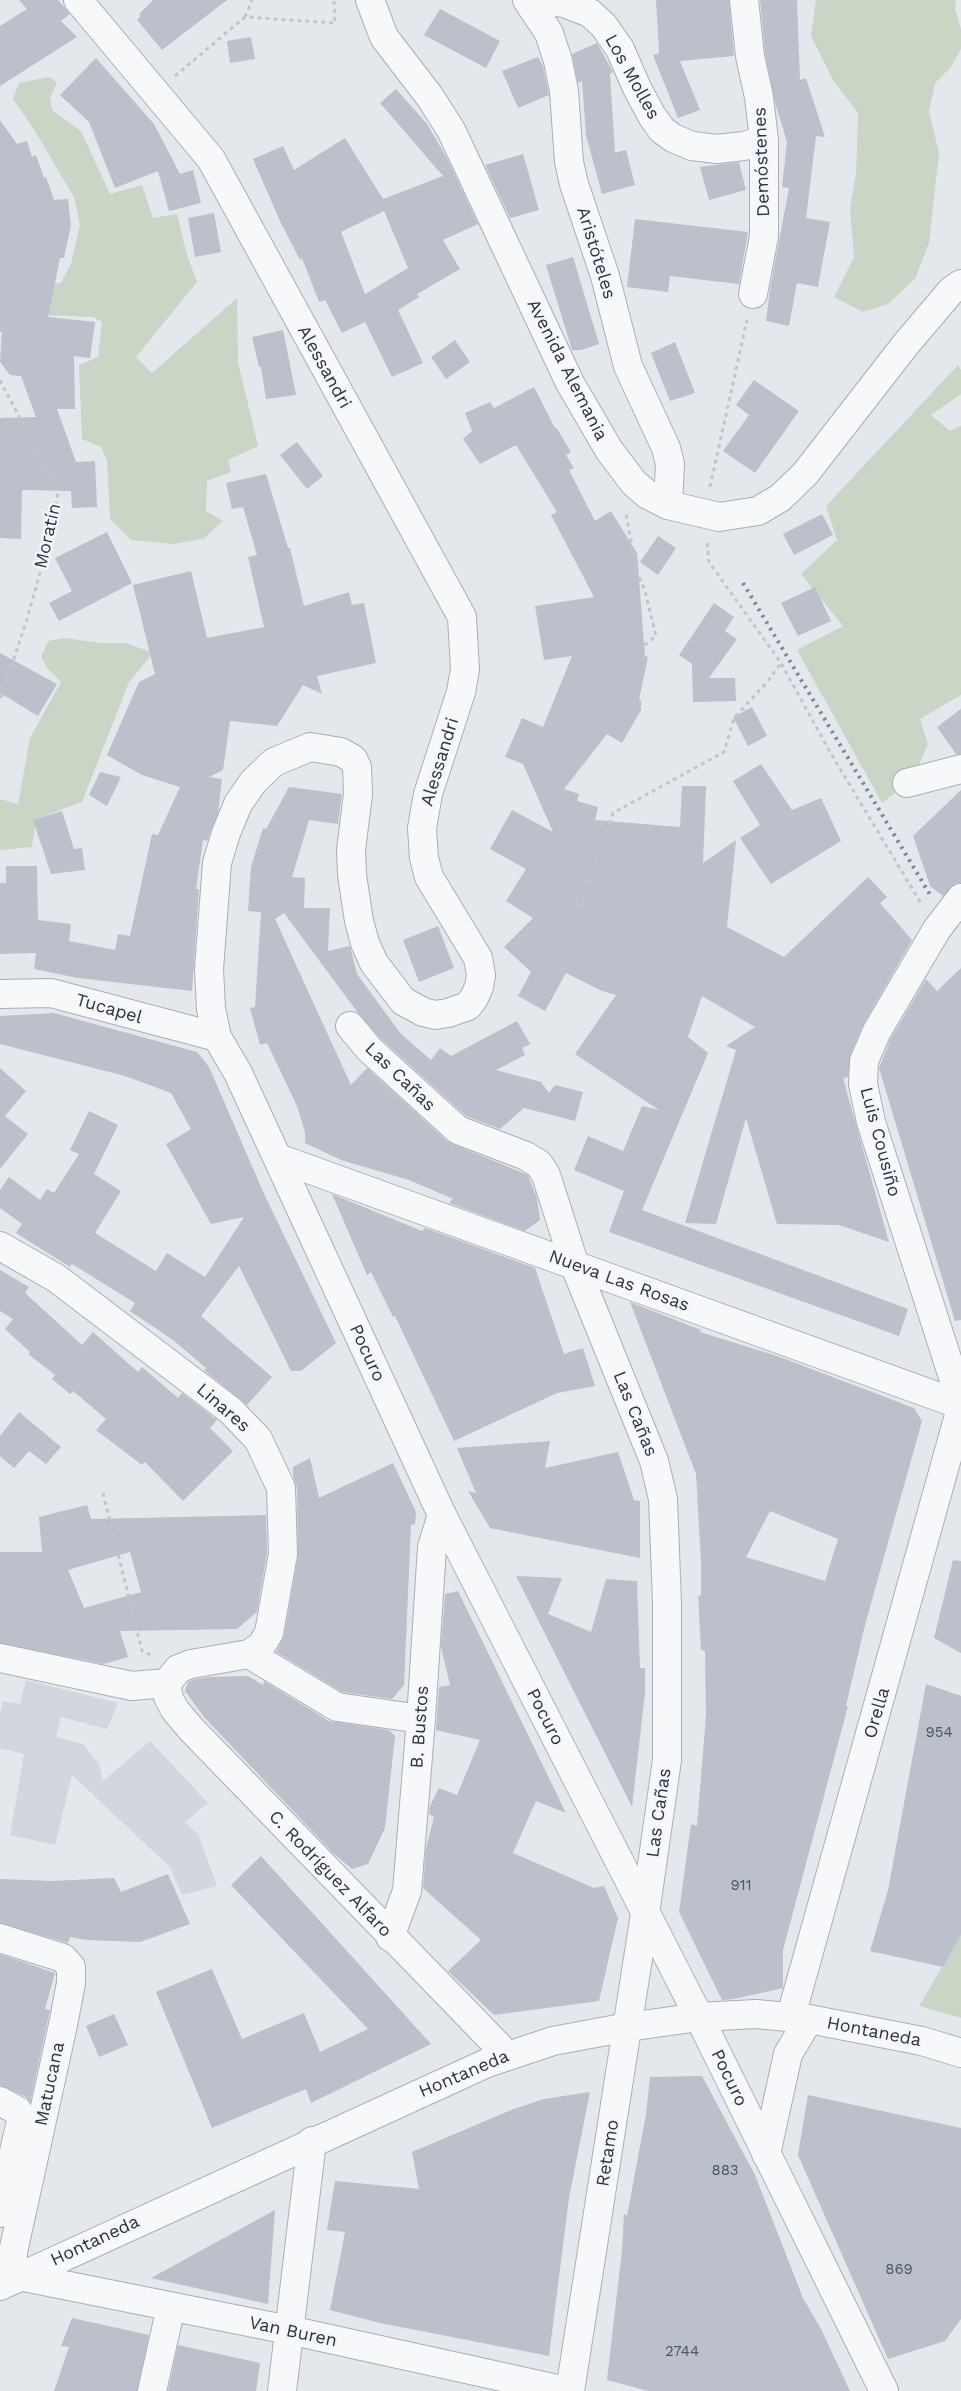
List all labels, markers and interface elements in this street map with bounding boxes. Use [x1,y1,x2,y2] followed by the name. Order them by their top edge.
[600,31,664,123] street label: Los Molles
[749,107,775,217] street label: Demóstenes
[572,204,620,302] street label: Aristóteles
[522,296,612,444] street label: Avenida Alemania
[292,322,356,412] street label: Alessandri
[30,501,66,571] street label: Moratín
[416,715,464,809] street label: Alessandri
[73,989,145,1029] street label: Tucapel
[360,1038,440,1116] street label: Las Cañas
[855,1085,905,1199] street label: Luis Cousiño
[546,1246,692,1316] street label: Nueva Las Rosas
[344,1321,390,1385] street label: Pocuro
[608,1368,662,1460] street label: Las Cañas
[192,1379,254,1437] street label: Linares
[406,1685,434,1769] street label: B. Bustos
[522,1685,568,1749] street label: Pocuro
[859,1685,895,1741] street label: Orella
[925,1724,953,1742] house number: 954
[642,1767,676,1859] street label: Las Cañas
[264,1806,396,1942] street label: C. Rodríguez Alfaro
[731,1877,751,1895] house number: 911
[825,2012,923,2052] street label: Hontaneda
[31,2040,69,2128] street label: Matucana
[416,2045,512,2103] street label: Hontaneda
[706,2046,752,2110] street label: Pocuro
[592,2118,624,2188] street label: Retamo
[712,2162,738,2180] house number: 883
[47,2211,143,2271] street label: Hontaneda
[885,2261,913,2279] house number: 869
[247,2312,339,2352] street label: Van Buren
[665,2343,699,2361] house number: 2744

